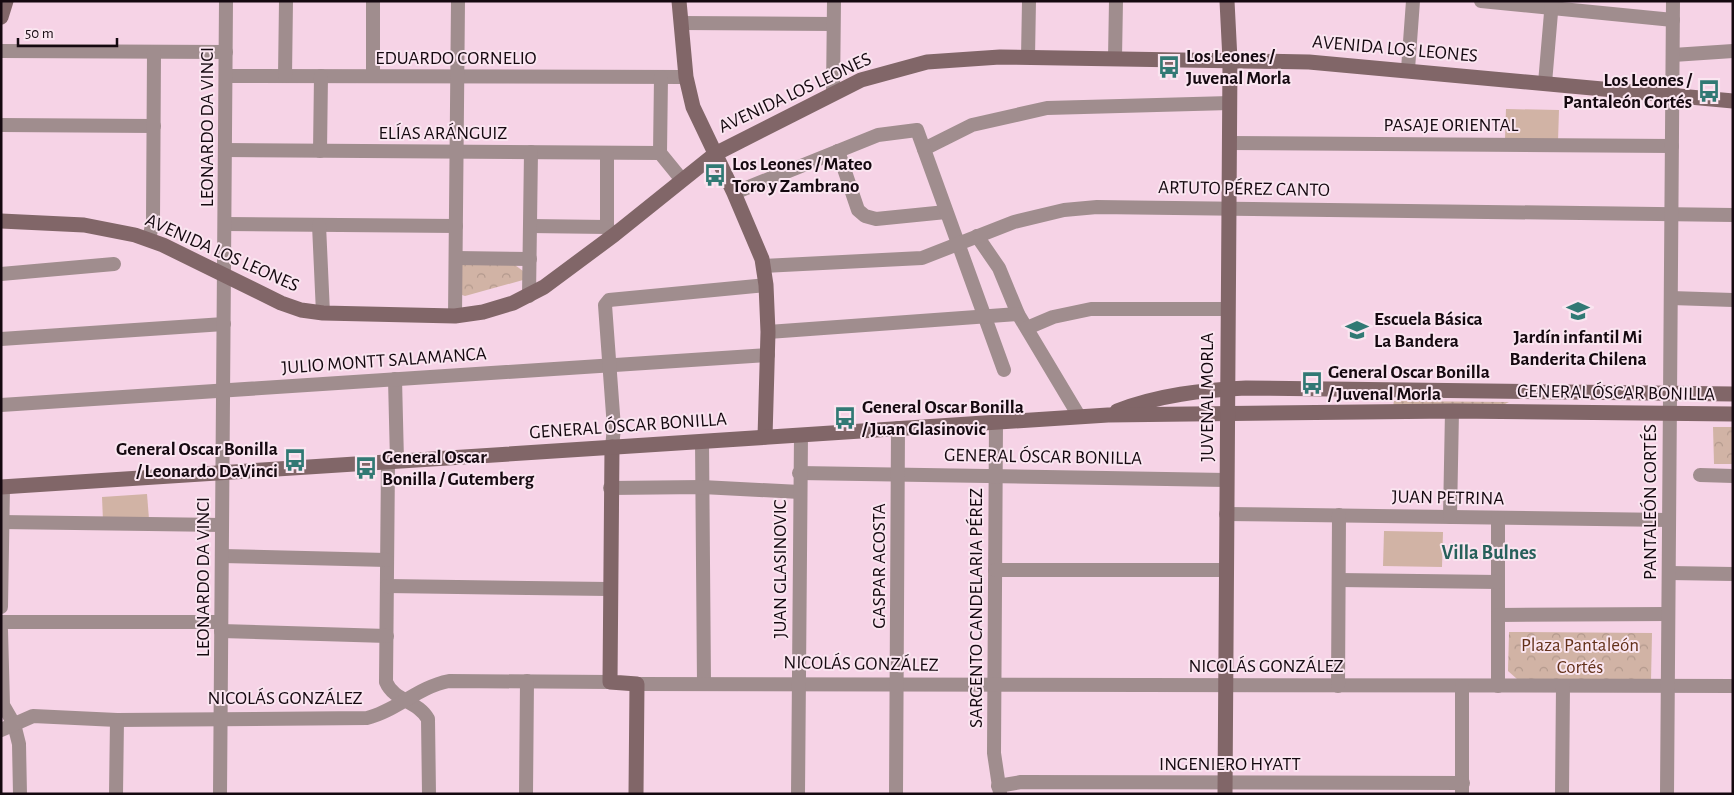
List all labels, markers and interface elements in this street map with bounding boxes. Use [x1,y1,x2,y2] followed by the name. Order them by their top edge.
[18,15,116,47] scale bar
[25,26,54,41] text: 50 m
[1312,32,1479,66] street label: AVENIDA LOS LEONES
[198,47,217,207] street label: LEONARDO DA VINCI
[1186,47,1291,88] place label: Los Leones / Juvenal Morla
[375,49,537,68] street label: EDUARDO CORNELIO
[716,49,874,137] street label: AVENIDA LOS LEONES
[1156,54,1182,80] bus stop icon: Los Leones / Juvenal Morla
[1563,71,1693,112] place label: Los Leones / Pantaleón Cortés
[1696,78,1722,104] bus stop icon: Los Leones / Pantaleón Cortés
[1384,116,1518,135] street label: PASAJE ORIENTAL
[379,122,507,143] street label: ELÍAS ARÁNGUIZ
[732,155,872,196] place label: Los Leones / Mateo Toro y Zambrano
[702,162,728,188] bus stop icon: Los Leones / Mateo Toro y Zambrano
[1158,176,1330,200] street label: ARTUTO PÉREZ CANTO
[142,211,302,295] street label: AVENIDA LOS LEONES
[1565,298,1591,324] school or university icon: Jardín infantil Mi Banderita Chilena
[1374,310,1483,351] place label: Escuela Básica La Bandera
[1344,317,1370,343] school or university icon: Escuela Básica La Bandera
[1509,328,1647,369] place label: Jardín infantil Mi Banderita Chilena
[1198,332,1217,462] street label: JUVENAL MORLA
[281,344,487,378] street label: JULIO MONTT SALAMANCA
[1327,363,1490,404] place label: General Oscar Bonilla / Juvenal Morla
[1299,370,1325,396] bus stop icon: General Oscar Bonilla / Juvenal Morla
[1517,380,1715,404] street label: GENERAL ÓSCAR BONILLA
[861,398,1024,439] place label: General Oscar Bonilla / Juan Glasinovic
[832,405,858,431] bus stop icon: General Oscar Bonilla / Juan Glasinovic
[528,408,727,442] street label: GENERAL ÓSCAR BONILLA
[1639,424,1660,580] street label: PANTALEÓN CORTÉS
[116,440,278,481] place label: General Oscar Bonilla / Leonardo DaVinci
[944,444,1142,468] street label: GENERAL ÓSCAR BONILLA
[282,447,308,473] bus stop icon: General Oscar Bonilla / Leonardo DaVinci
[382,448,534,489] place label: General Oscar Bonilla / Gutemberg
[353,455,379,481] bus stop icon: General Oscar Bonilla / Gutemberg
[965,488,986,728] street label: SARGENTO CANDELARIA PÉREZ
[1392,488,1504,508] street label: JUAN PETRINA
[194,497,213,657] street label: LEONARDO DA VINCI
[771,500,790,638] street label: JUAN GLASINOVIC
[870,503,889,629] street label: GASPAR ACOSTA
[1441,543,1537,563] district label: Villa Bulnes
[1521,636,1639,677] park label: Plaza Pantaleón Cortés
[783,651,939,675] street label: NICOLÁS GONZÁLEZ
[1188,655,1344,676] street label: NICOLÁS GONZÁLEZ
[207,687,363,708] street label: NICOLÁS GONZÁLEZ
[1159,755,1301,774] street label: INGENIERO HYATT

